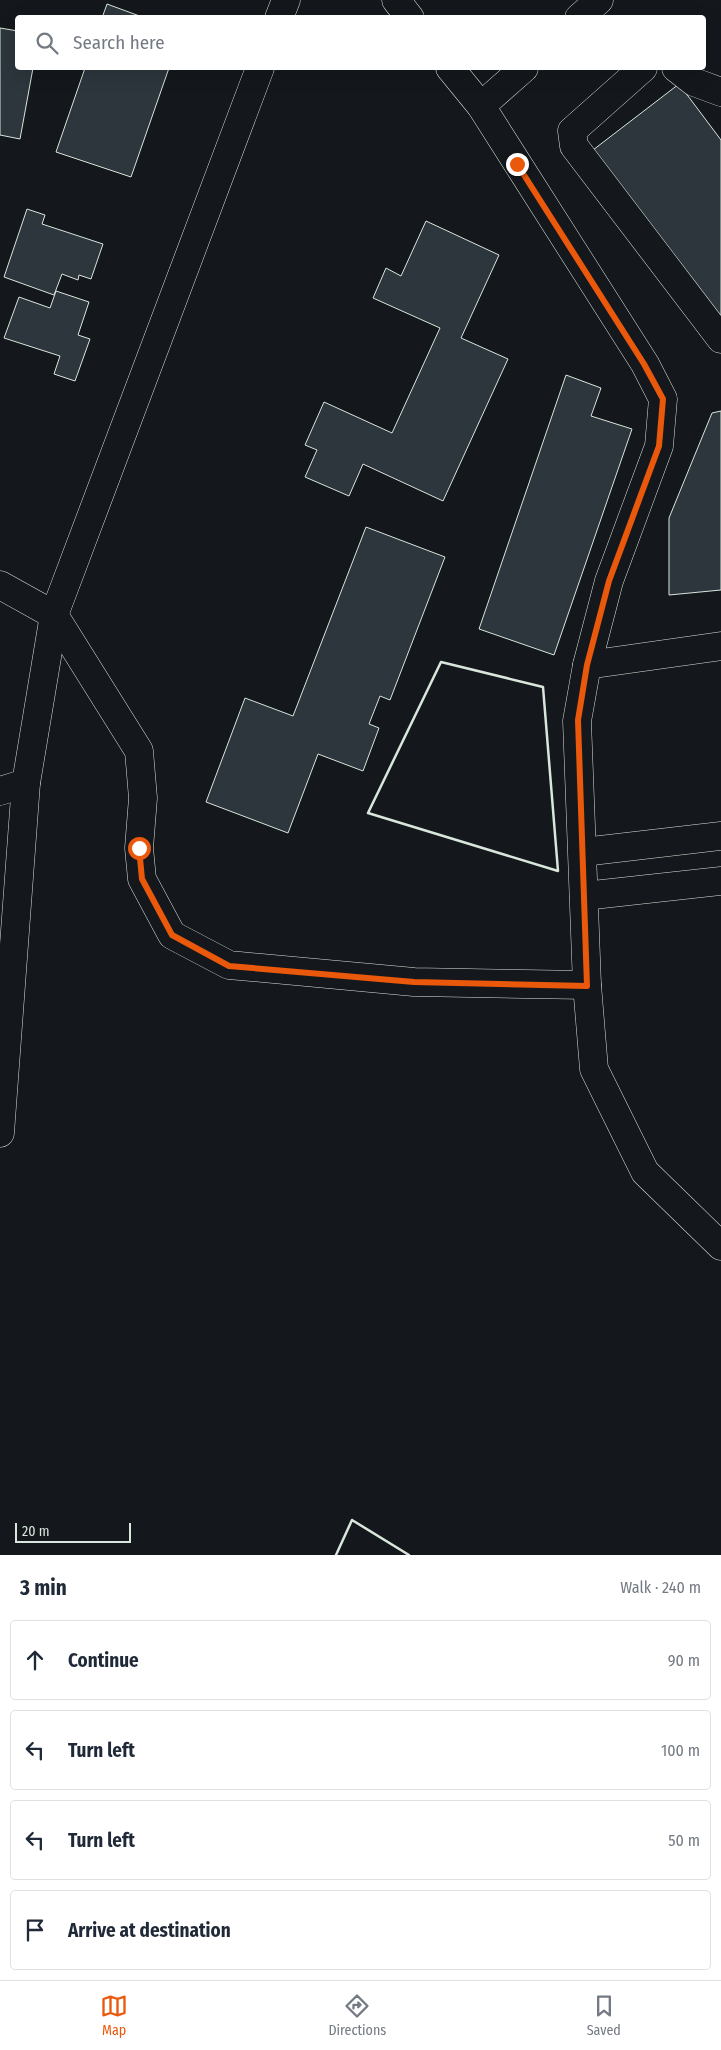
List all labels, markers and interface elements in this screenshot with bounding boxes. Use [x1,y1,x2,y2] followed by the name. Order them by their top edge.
[15,15,706,70] search box
[33,29,61,57] icon: search
[73,31,165,54] text: Search here
[506,153,529,176] route end
[128,837,151,860] route start
[15,1520,131,1543] scale bar
[22,1523,50,1540] text: 20 m
[20,1575,67,1601] text: 3 min
[620,1578,701,1597] text: Walk · 240 m
[21,1646,49,1674] icon: ahead
[68,1649,139,1672] text: Continue
[668,1651,700,1670] text: 90 m
[21,1736,49,1764] icon: left
[68,1739,135,1762] text: Turn left
[661,1741,700,1760] text: 100 m
[21,1826,49,1854] icon: left
[68,1829,135,1852] text: Turn left
[668,1831,700,1850] text: 50 m
[21,1916,49,1944] icon: arrive
[68,1919,231,1942] text: Arrive at destination
[100,1992,128,2039] tab: Map
[328,1992,386,2039] tab: Directions
[587,1992,621,2039] tab: Saved

